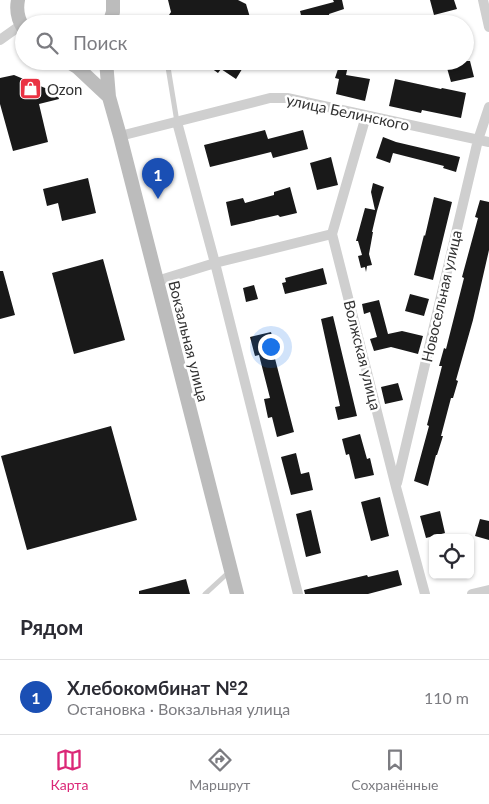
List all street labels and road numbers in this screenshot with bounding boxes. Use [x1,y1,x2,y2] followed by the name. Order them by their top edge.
[285,90,411,134] street label: улица Белинского
[417,228,465,364] street label: Новосельная улица
[165,279,213,403] street label: Вокзальная улица
[341,298,385,412] street label: Волжская улица

